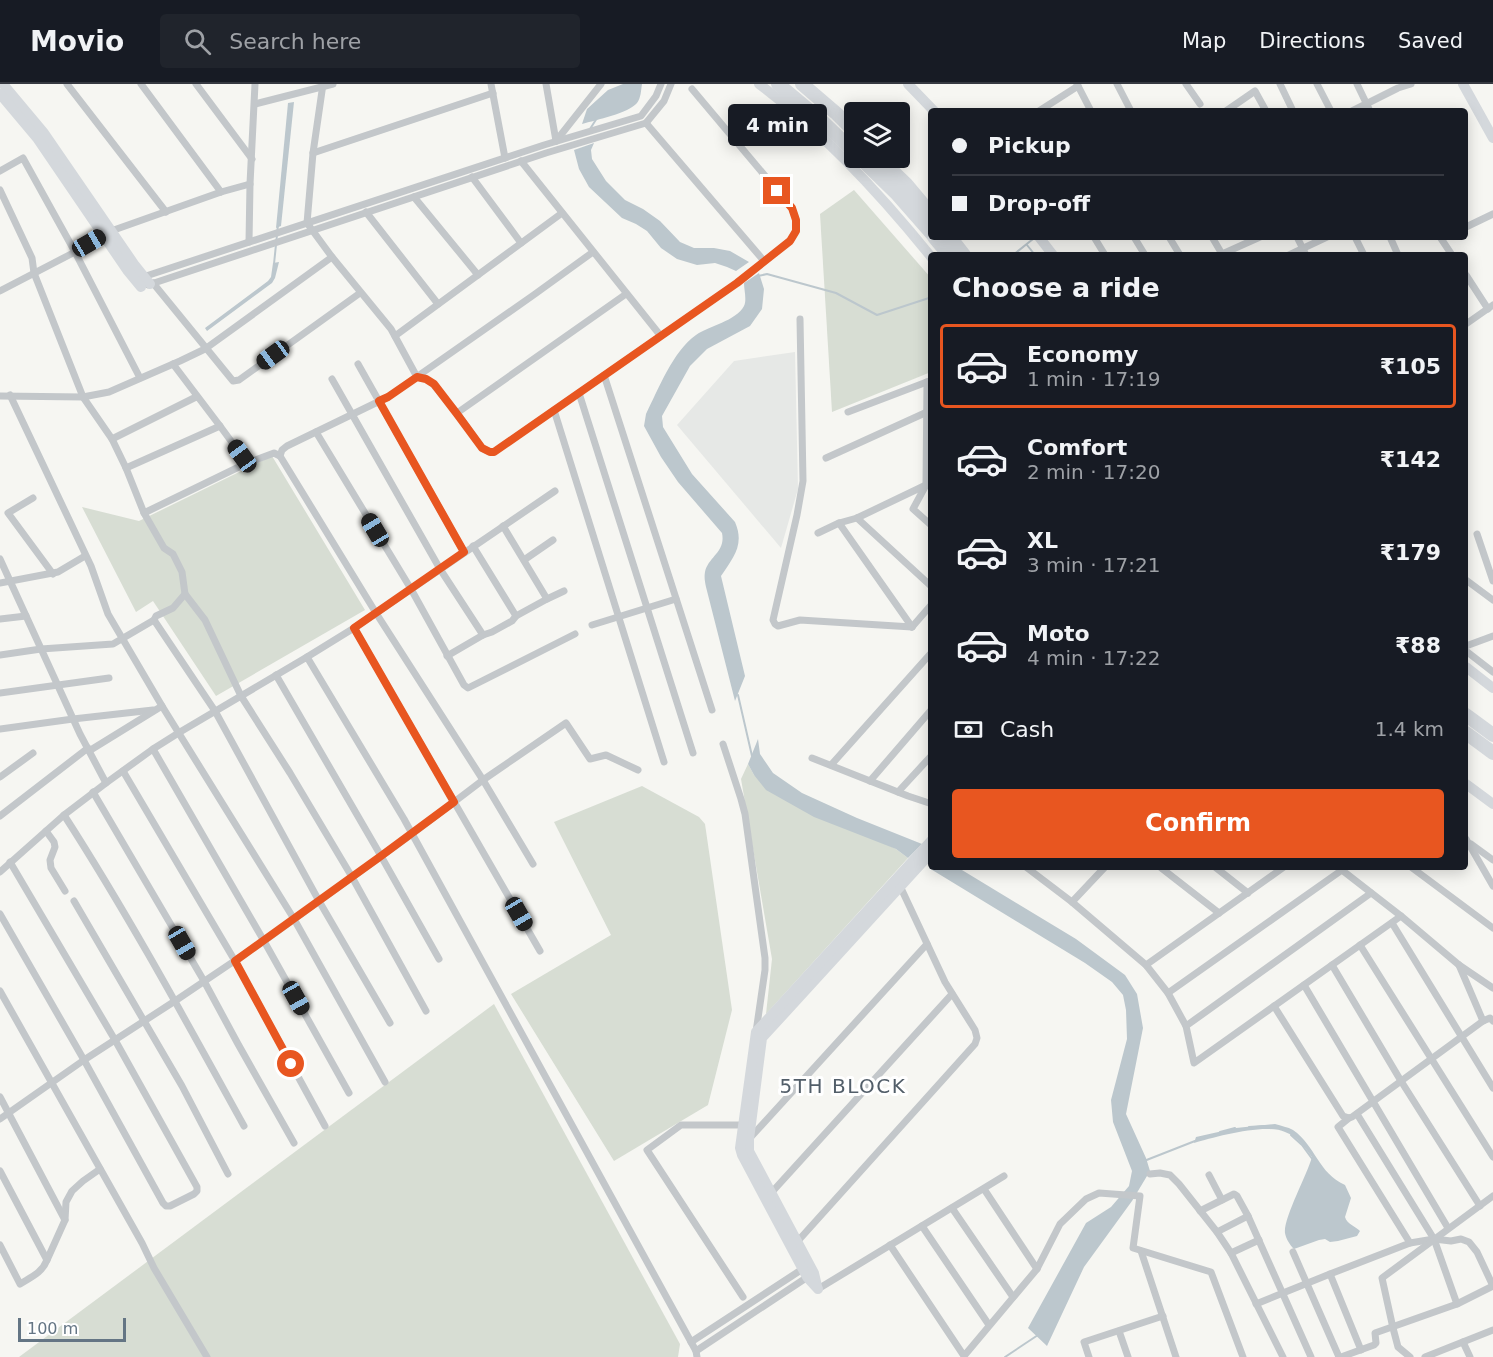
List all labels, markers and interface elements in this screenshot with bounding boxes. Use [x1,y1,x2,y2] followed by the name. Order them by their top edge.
[160,14,580,68] search box
[30,25,124,58] text: Movio
[181,25,214,58] icon: search
[229,29,361,54] text: Search here
[1182,29,1226,53] text: Map
[1259,29,1365,53] text: Directions
[1398,29,1463,53] text: Saved
[844,102,910,168] map controls
[844,102,910,168] button: layers
[728,104,826,146] callout: 4 min
[746,113,809,137] text: 4 min
[988,133,1071,158] text: Pickup
[763,177,790,204] route end
[988,191,1090,216] text: Drop-off
[69,226,109,260] car
[952,272,1160,303] text: Choose a ride
[253,337,293,373] car
[955,339,1009,393] icon: car
[1027,342,1138,367] text: Economy
[1380,354,1441,379] text: ₹105
[1027,367,1161,391] text: 1 min · 17:19
[955,432,1009,486] icon: car
[1027,435,1127,460] text: Comfort
[224,436,260,476] car
[1380,447,1441,472] text: ₹142
[1027,460,1161,484] text: 2 min · 17:20
[358,510,392,550] car
[955,525,1009,579] icon: car
[1027,528,1058,553] text: XL
[1380,540,1441,565] text: ₹179
[1027,553,1161,577] text: 3 min · 17:21
[955,618,1009,672] icon: car
[1027,621,1090,646] text: Moto
[1395,633,1441,658] text: ₹88
[1027,646,1161,670] text: 4 min · 17:22
[952,713,985,746] icon: cash
[1000,717,1054,742] text: Cash
[1375,717,1444,741] text: 1.4 km
[952,789,1444,858] button: Confirm
[502,894,536,934] car
[165,923,199,963] car
[279,978,313,1018] car
[277,1050,304,1077] route start
[780,1074,906,1098] district label: 5TH BLOCK
[18,1315,126,1342] scale bar
[27,1319,78,1338] text: 100 m

